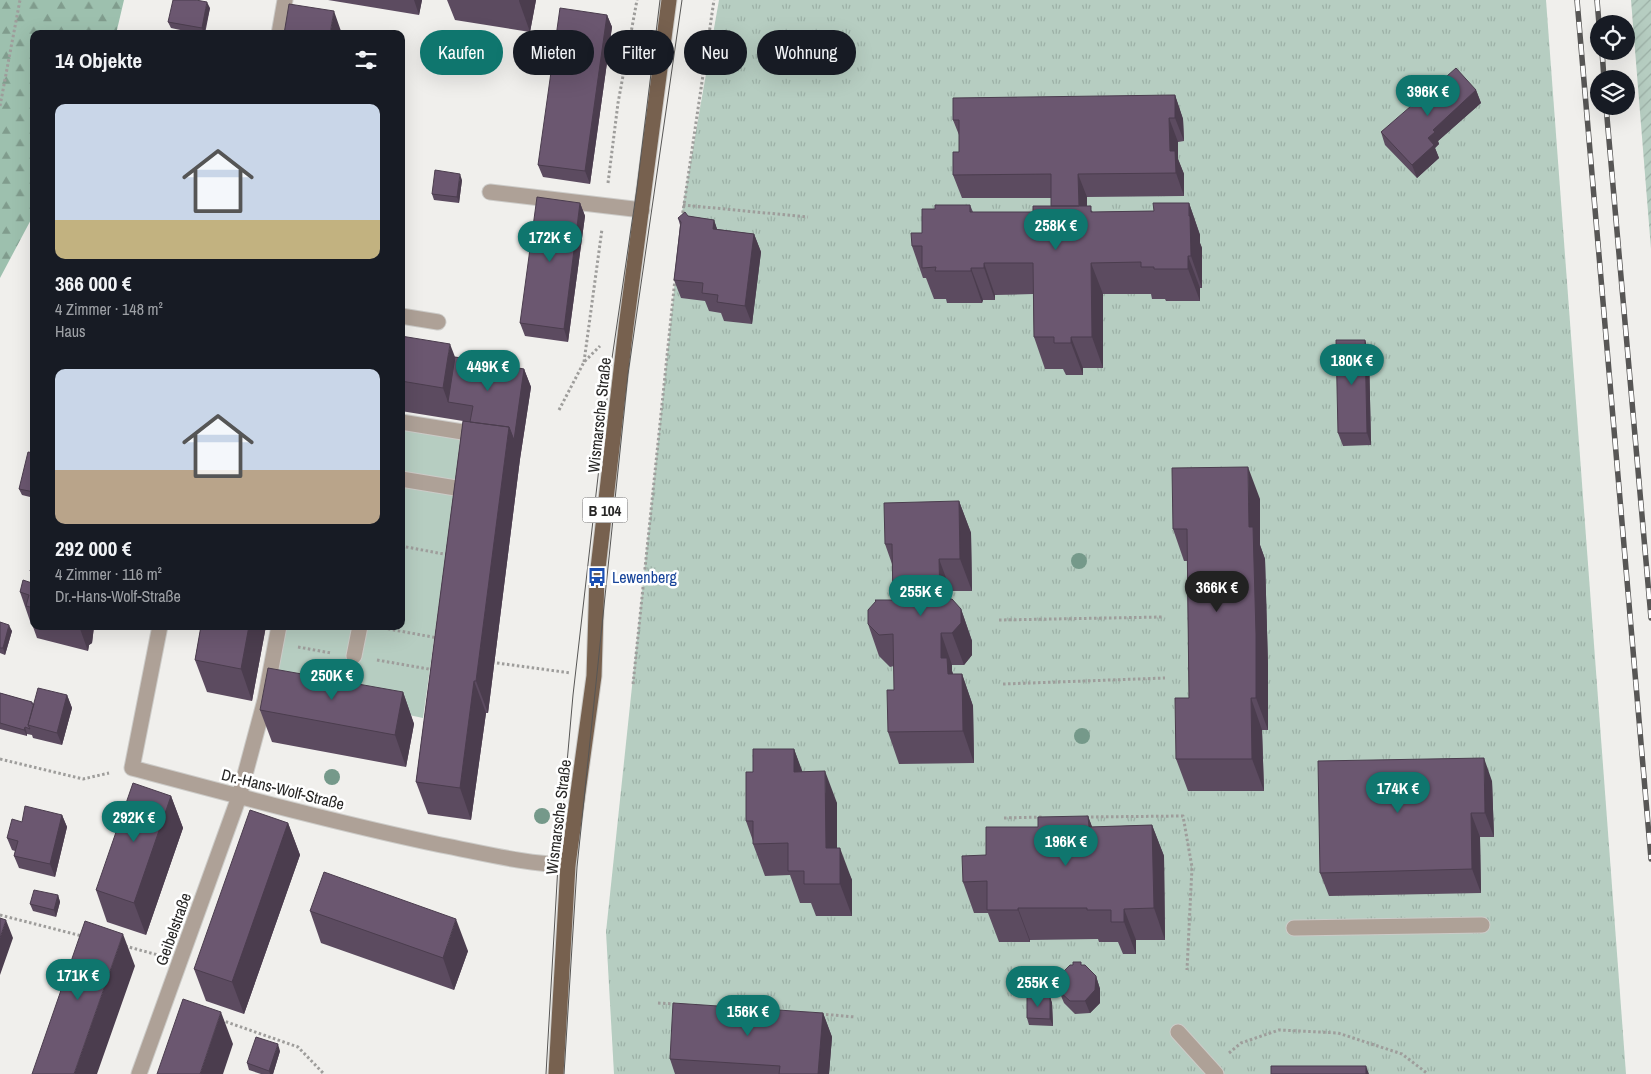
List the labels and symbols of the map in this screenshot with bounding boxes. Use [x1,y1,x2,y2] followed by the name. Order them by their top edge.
[1387,74,1469,117] pin: 396K €
[1015,208,1097,251] pin: 258K €
[509,220,591,263] pin: 172K €
[1311,344,1393,386] pin: 180K €
[447,350,529,392] pin: 449K €
[582,356,616,474] street label: Wismarsche Straße
[582,498,628,522] road number: B 104
[586,566,608,588] bus stop icon: Lewenberg
[612,566,678,588] place label: Lewenberg
[1176,570,1258,613] pin: 366K €
[880,574,962,617] pin: 255K €
[291,658,373,701] pin: 250K €
[540,758,576,876] street label: Wismarsche Straße
[219,763,347,815] street label: Dr.-Hans-Wolf-Straße
[1357,772,1439,814] pin: 174K €
[93,800,175,843] pin: 292K €
[1025,824,1107,867] pin: 196K €
[150,890,196,968] street label: Geibelstraße
[37,958,119,1001] pin: 171K €
[997,966,1079,1008] pin: 255K €
[707,994,789,1037] pin: 156K €

